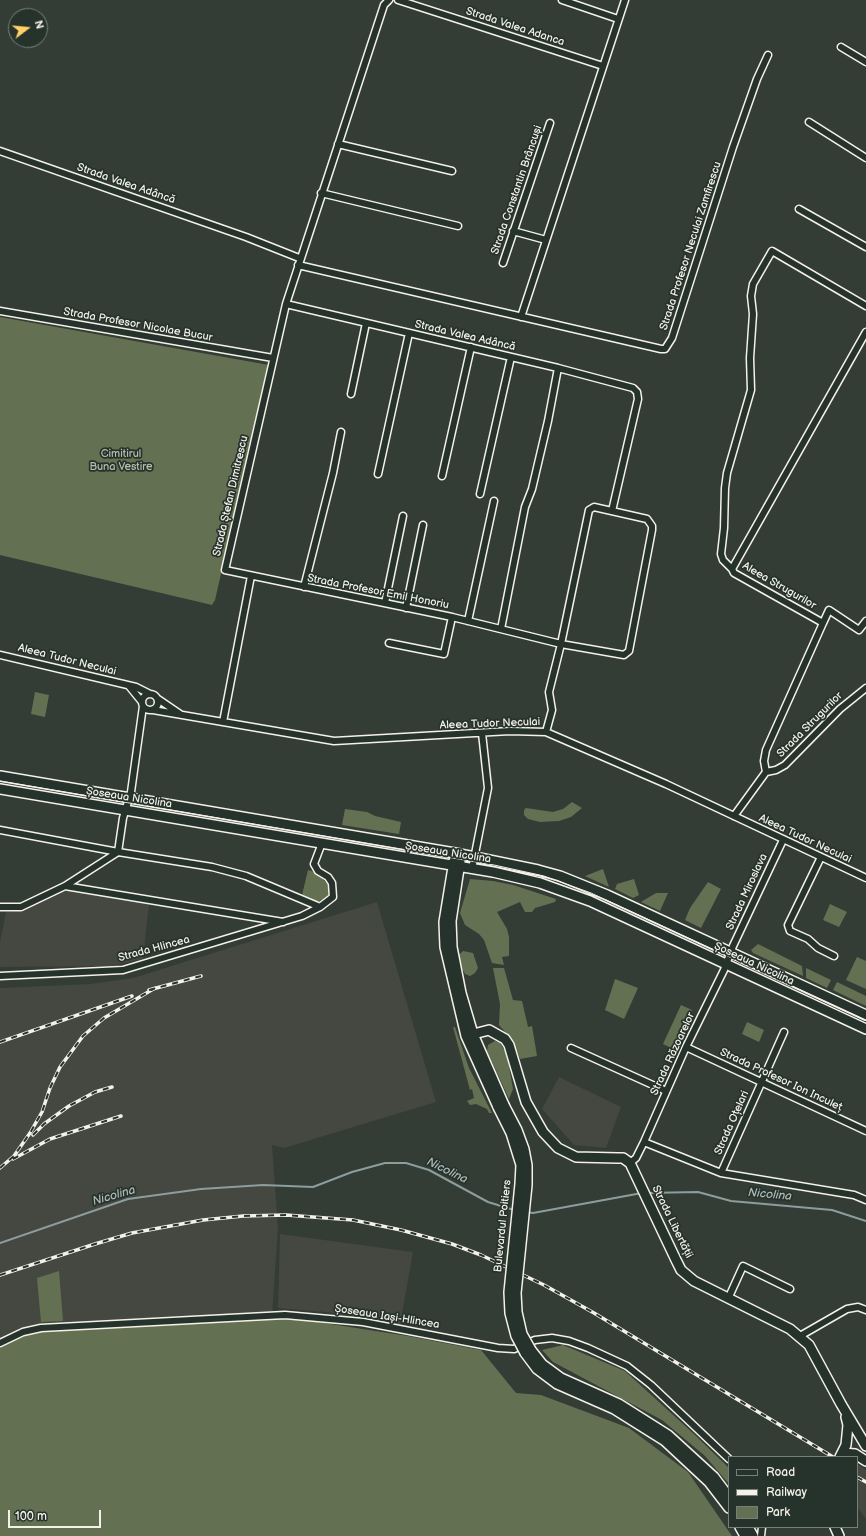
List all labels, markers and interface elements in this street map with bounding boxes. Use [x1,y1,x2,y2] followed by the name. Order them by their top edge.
[464,5,566,49] street label: Strada Valea Adanca
[8,8,48,48] north arrow
[32,19,46,31] text: N
[489,124,545,256] street label: Strada Constantin Brâncuși
[657,160,725,332] street label: Strada Profesor Neculai Zamfirescu
[75,161,177,207] street label: Strada Valea Adâncă
[62,305,214,345] street label: Strada Profesor Nicolae Bucur
[413,318,517,354] street label: Strada Valea Adâncă
[211,434,251,558] street label: Strada Ștefan Dimitrescu
[89,447,153,473] park label: Cimitirul Buna Vestire
[740,560,818,612] street label: Aleea Strugurilor
[306,572,450,612] street label: Strada Profesor Emil Honoriu
[17,641,117,679] street label: Aleea Tudor Neculai
[774,689,846,761] street label: Strada Strugurilor
[439,716,541,732] street label: Aleea Tudor Neculai
[85,785,173,811] street label: Șoseaua Nicolina
[757,812,853,866] street label: Aleea Tudor Neculai
[404,840,492,866] street label: Șoseaua Nicolina
[723,852,771,932] street label: Strada Miroslava
[117,933,191,965] street label: Strada Hlincea
[712,940,796,988] street label: Șoseaua Nicolina
[648,1010,698,1098] street label: Strada Răzoarelor
[718,1046,844,1114] street label: Strada Profesor Ion Inculeț
[712,1089,752,1157] street label: Strada Oțelari
[424,1155,470,1187] water label: Nicolina
[492,1179,514,1273] street label: Bulevardul Poitiers
[91,1183,137,1209] water label: Nicolina
[649,1183,695,1261] street label: Strada Libertății
[747,1186,793,1204] water label: Nicolina
[334,1302,440,1332] street label: Șoseaua Iași-Hlincea
[728,1456,858,1528] legend
[766,1465,795,1480] text: Road
[766,1485,807,1500] text: Railway
[10,1502,103,1528] scale bar
[766,1505,790,1520] text: Park
[15,1509,47,1524] text: 100 m

